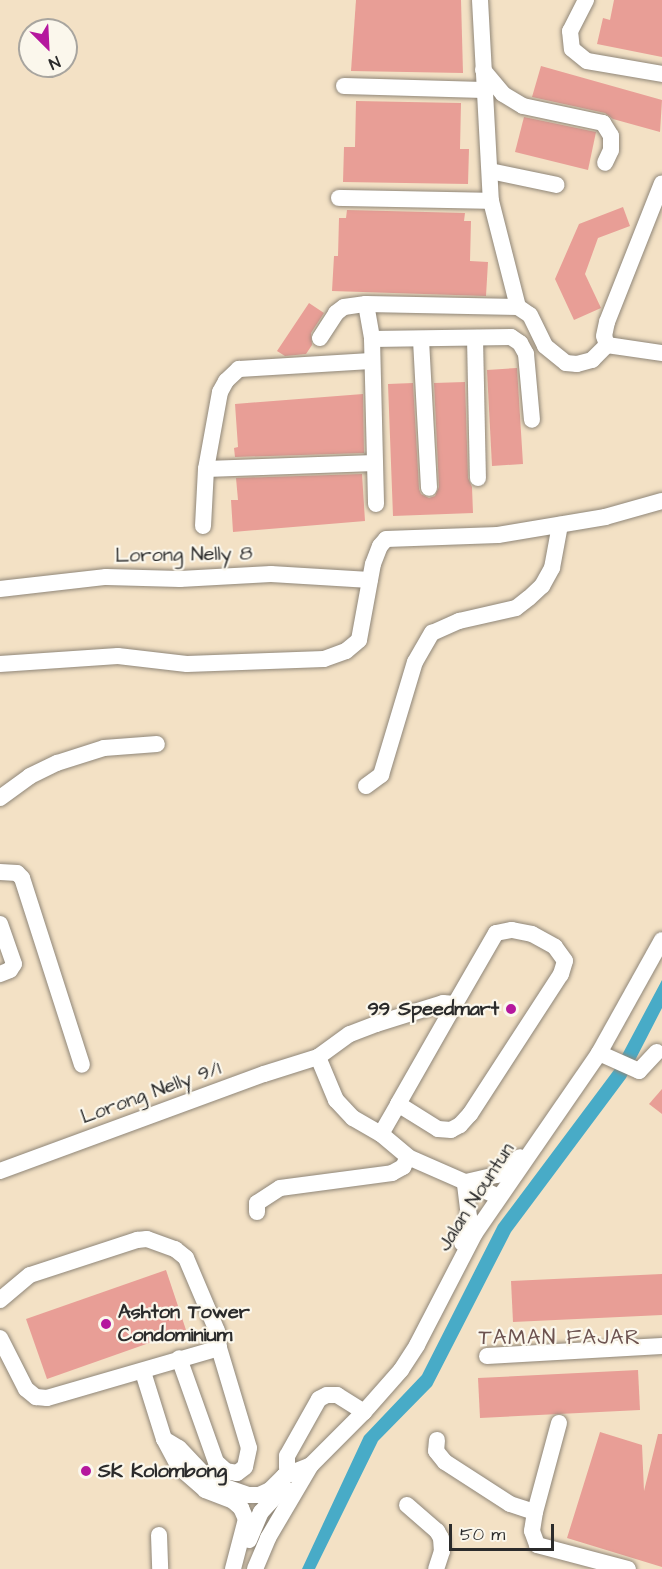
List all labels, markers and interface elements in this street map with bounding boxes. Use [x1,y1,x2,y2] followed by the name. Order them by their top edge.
[18,18,78,78] north arrow
[45,51,64,75] text: N
[115,542,253,568] street label: Lorong Nelly 8
[367,997,499,1021] place label: 99 Speedmart
[504,1002,518,1016] marker: 99 Speedmart
[78,1057,224,1129] street label: Lorong Nelly 9/1
[432,1138,520,1256] street label: Jalan Nountun
[118,1300,250,1347] place label: Ashton Tower Condominium
[99,1317,113,1331] marker: Ashton Tower Condominium
[479,1325,641,1351] district label: TAMAN FAJAR
[98,1459,227,1483] place label: SK Kolombong
[79,1464,93,1478] marker: SK Kolombong
[452,1512,557,1550] scale bar
[460,1522,505,1547] text: 50 m

